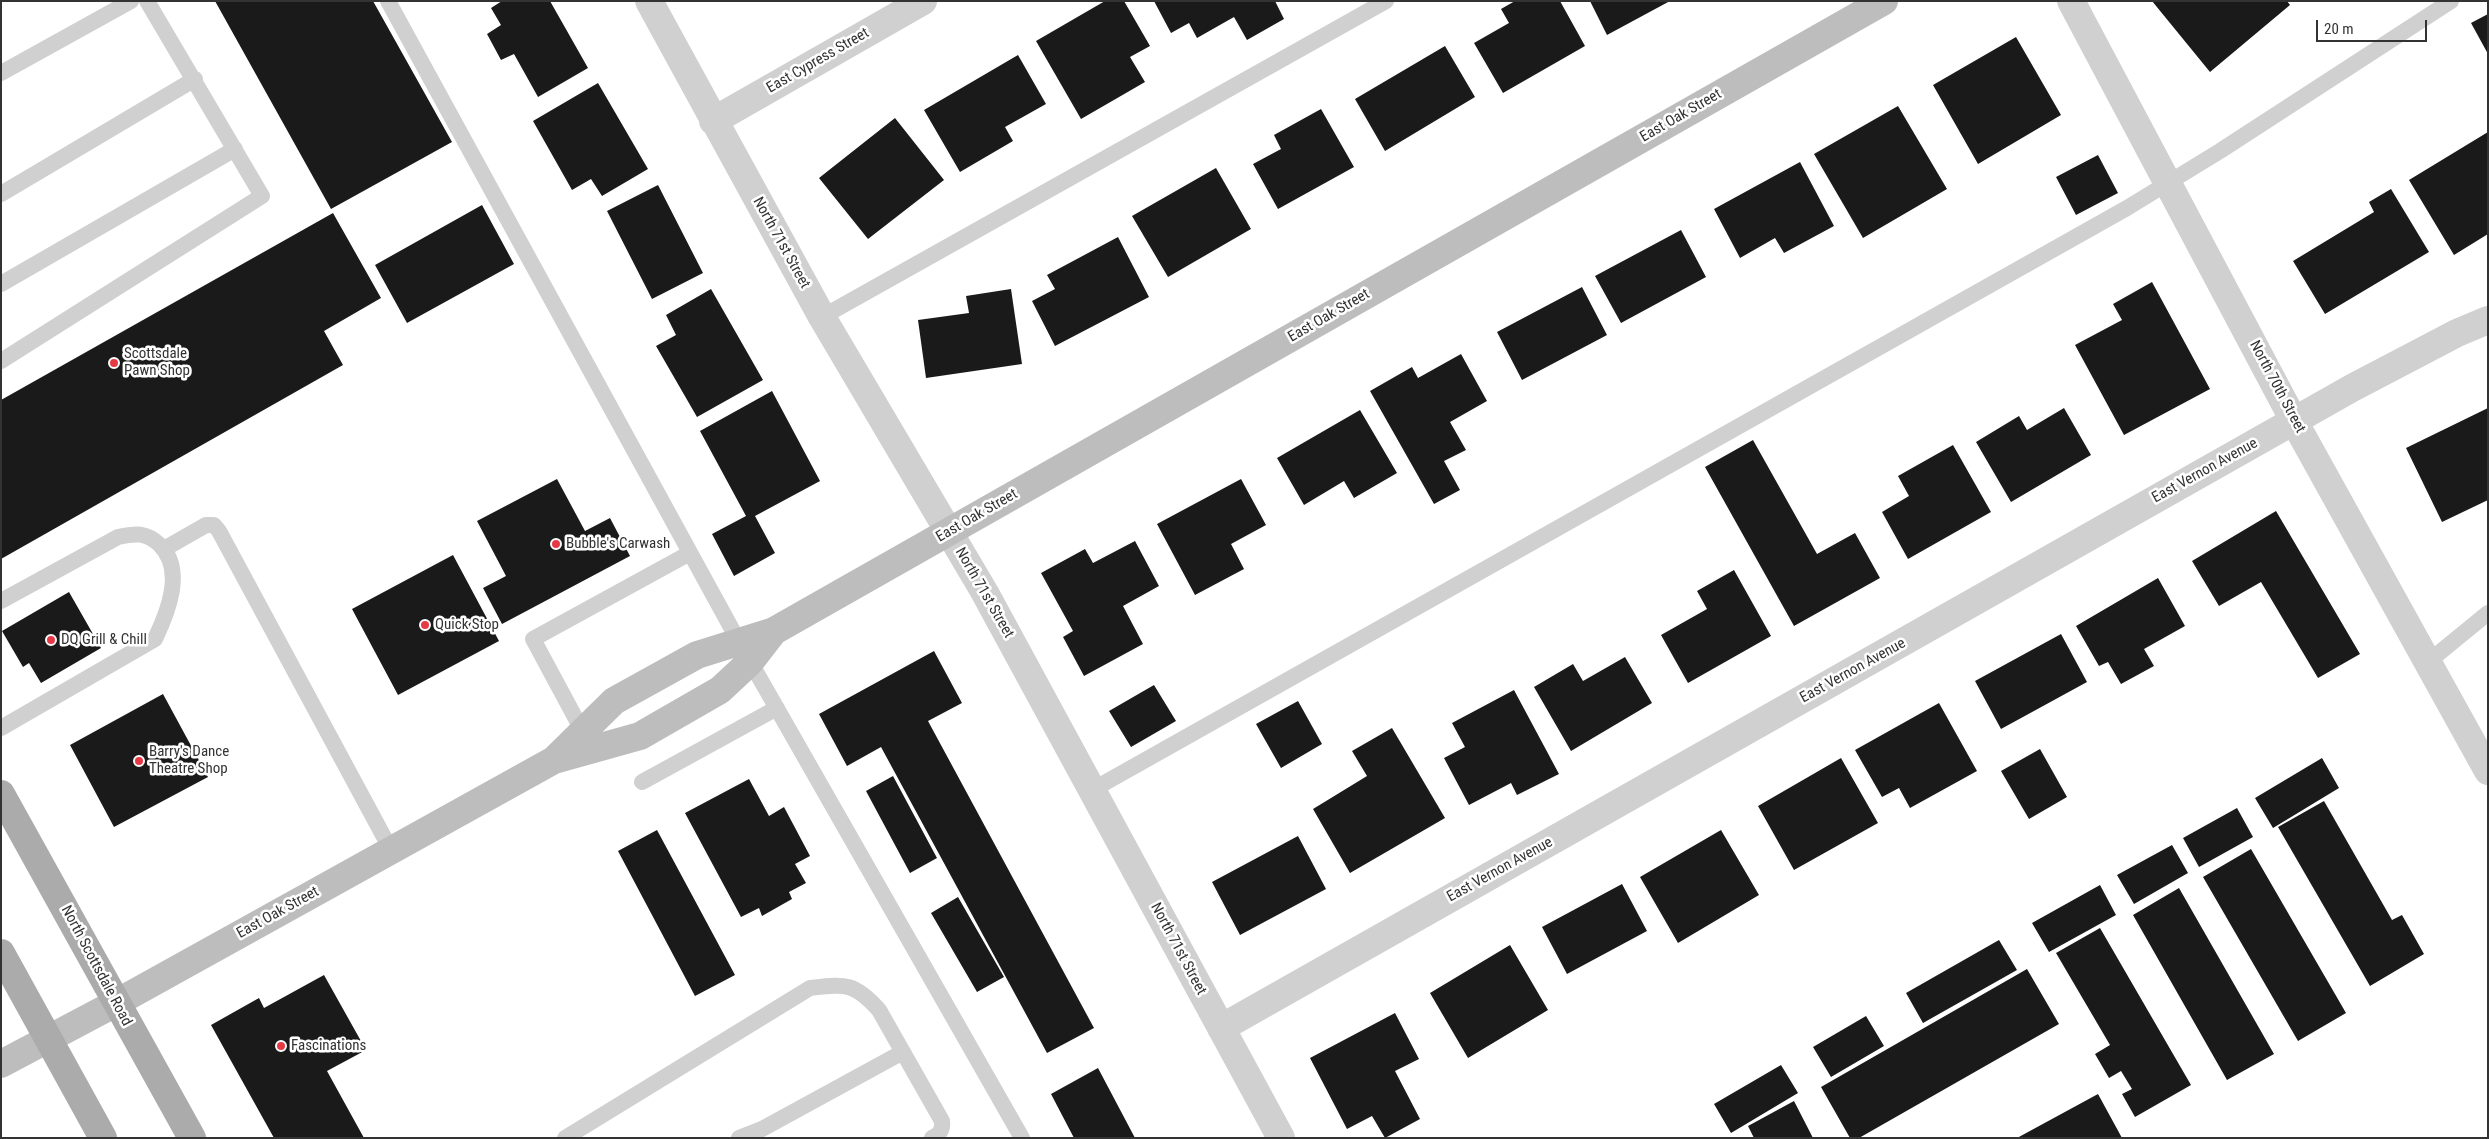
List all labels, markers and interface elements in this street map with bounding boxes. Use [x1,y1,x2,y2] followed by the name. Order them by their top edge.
[2319,10,2430,42] scale bar
[2324,20,2354,38] text: 20 m
[764,24,872,98] street label: East Cypress Street
[1637,85,1725,147] street label: East Oak Street
[749,194,813,292] street label: North 71st Street
[1285,285,1373,347] street label: East Oak Street
[2245,338,2309,436] street label: North 70th Street
[124,345,190,380] place label: Scottsdale Pawn Shop
[108,357,120,369] marker: Scottsdale Pawn Shop
[2149,435,2261,507] street label: East Vernon Avenue
[933,485,1021,547] street label: East Oak Street
[566,535,670,553] place label: Bubble's Carwash
[550,538,562,550] marker: Bubble's Carwash
[951,545,1017,641] street label: North 71st Street
[435,616,499,634] place label: Quick Stop
[419,619,431,631] marker: Quick Stop
[61,631,147,649] place label: DQ Grill & Chill
[45,634,57,646] marker: DQ Grill & Chill
[1797,635,1909,707] street label: East Vernon Avenue
[149,743,229,778] place label: Barry's Dance Theatre Shop
[133,755,145,767] marker: Barry's Dance Theatre Shop
[1444,834,1556,906] street label: East Vernon Avenue
[234,883,322,943] street label: East Oak Street
[1146,900,1210,998] street label: North 71st Street
[57,903,135,1029] street label: North Scottsdale Road
[291,1037,366,1055] place label: Fascinations
[275,1040,287,1052] marker: Fascinations

